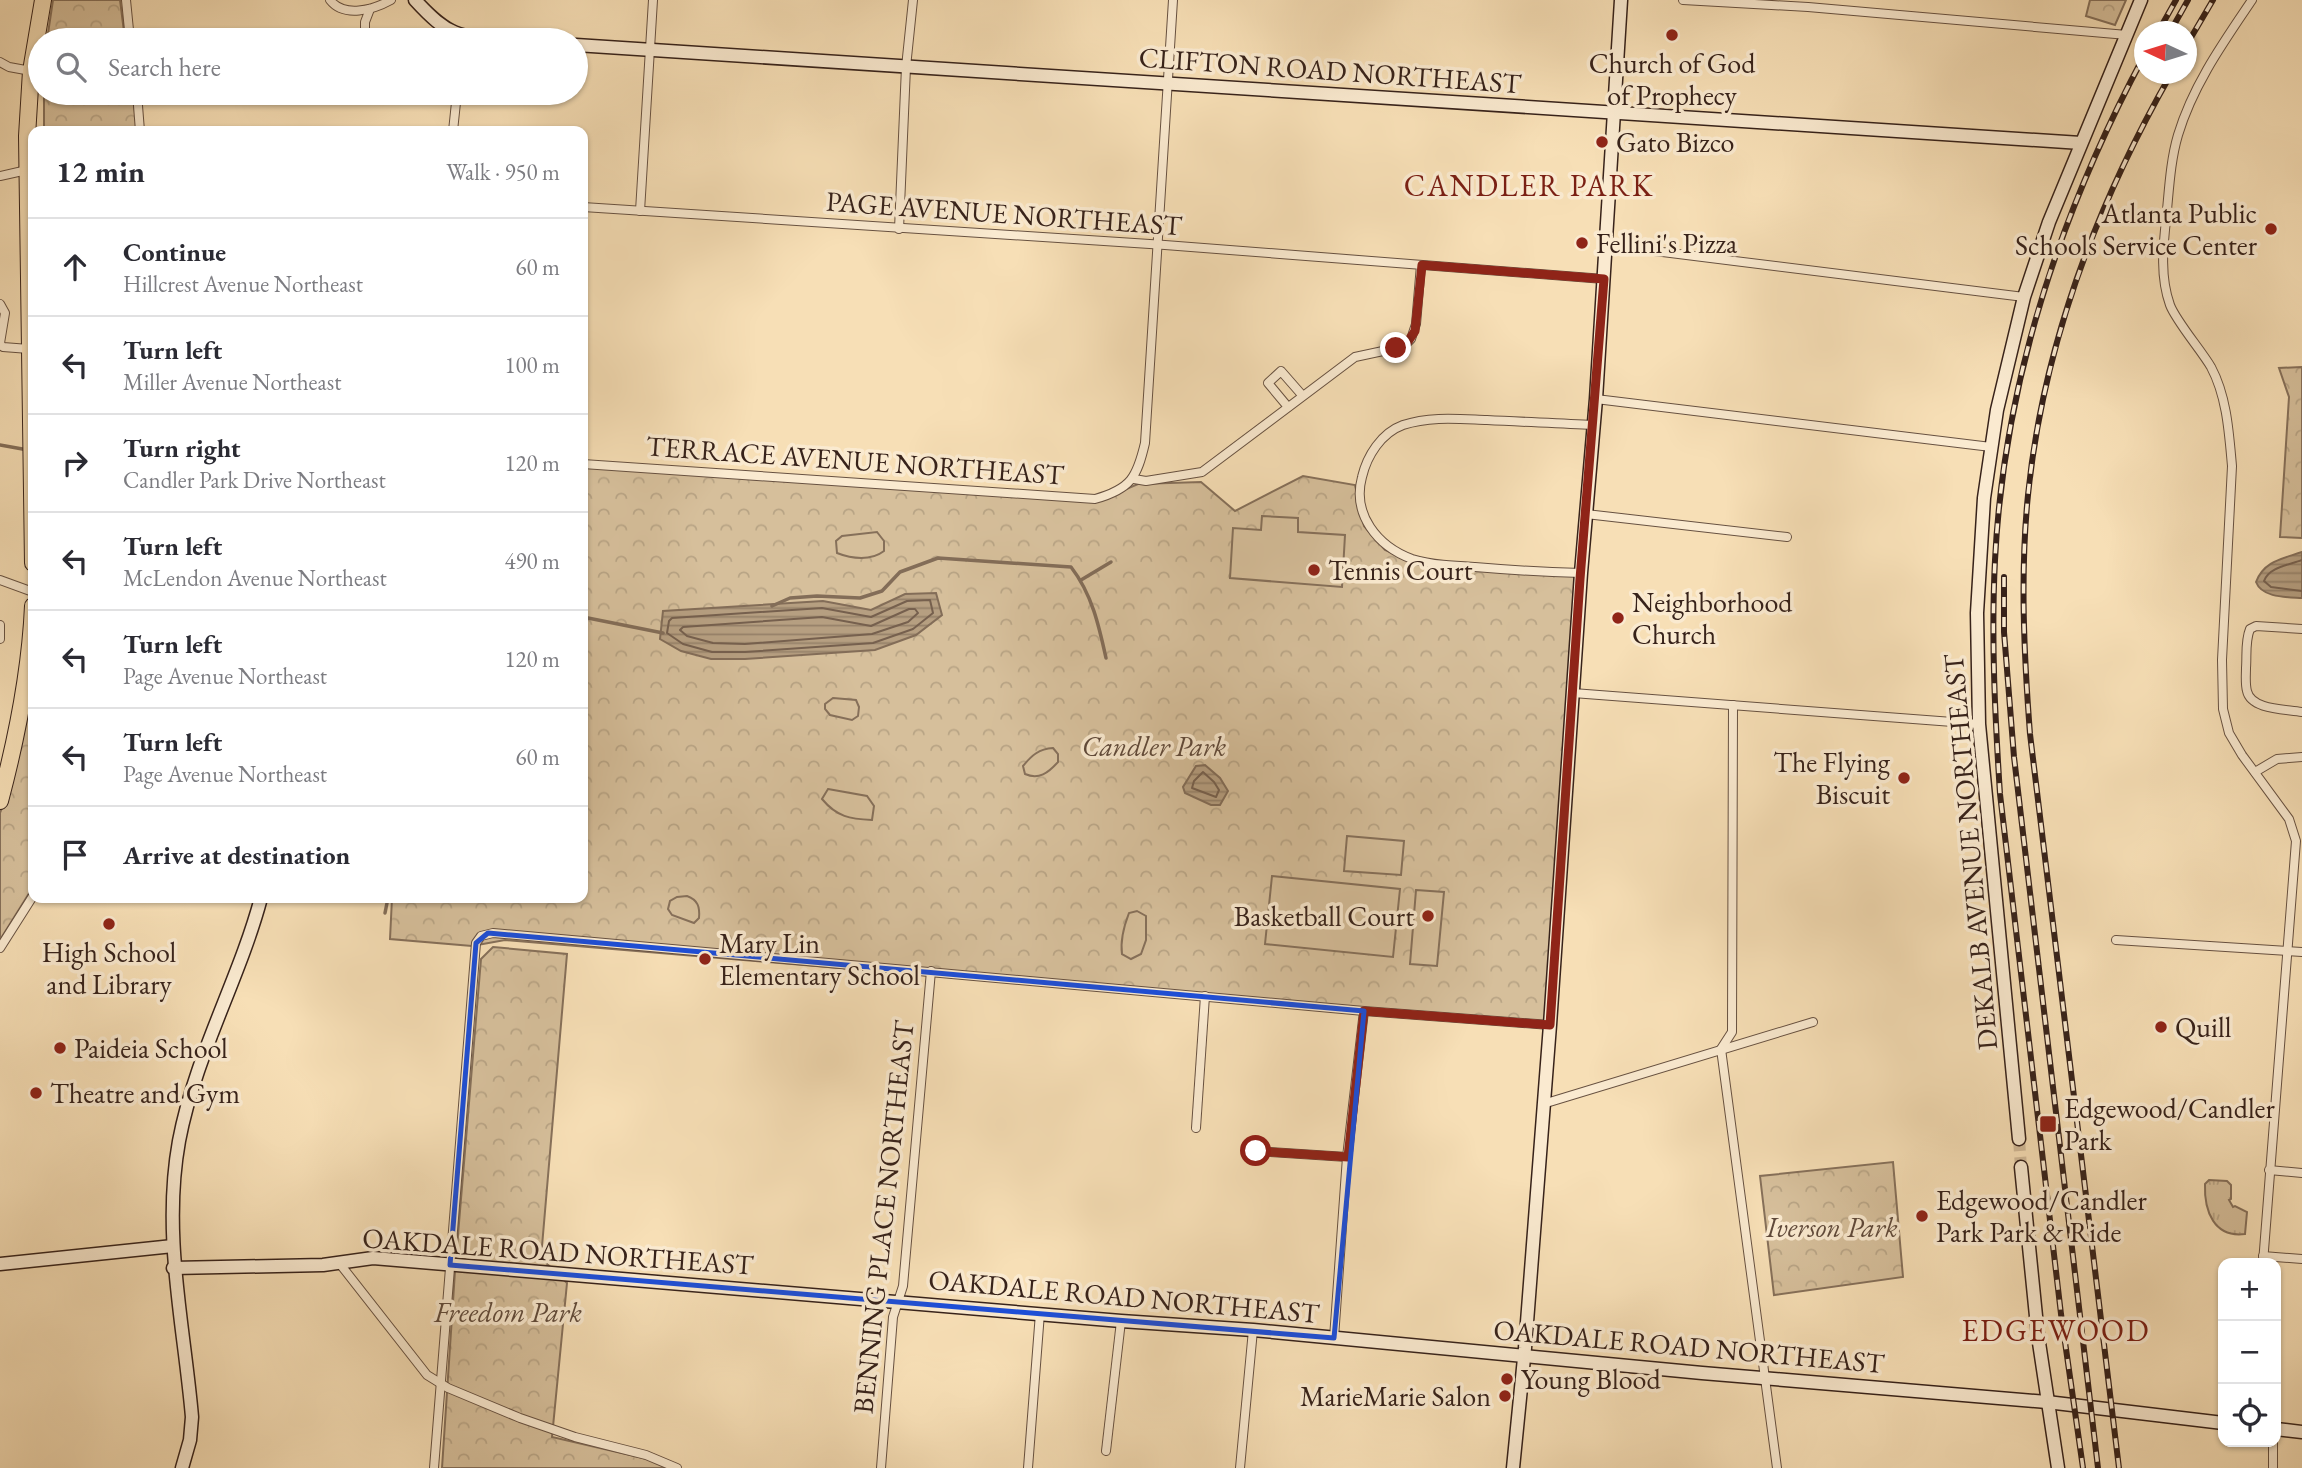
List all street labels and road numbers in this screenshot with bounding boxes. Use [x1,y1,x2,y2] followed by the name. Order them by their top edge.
[1138,39,1523,101] street label: CLIFTON ROAD NORTHEAST
[825,183,1183,243] street label: PAGE AVENUE NORTHEAST
[645,427,1065,493] street label: TERRACE AVENUE NORTHEAST
[1935,652,2005,1051] street label: DEKALB AVENUE NORTHEAST
[844,1018,922,1415] street label: BENNING PLACE NORTHEAST
[361,1219,755,1283] street label: OAKDALE ROAD NORTHEAST
[927,1261,1321,1331] street label: OAKDALE ROAD NORTHEAST
[1492,1311,1886,1381] street label: OAKDALE ROAD NORTHEAST

